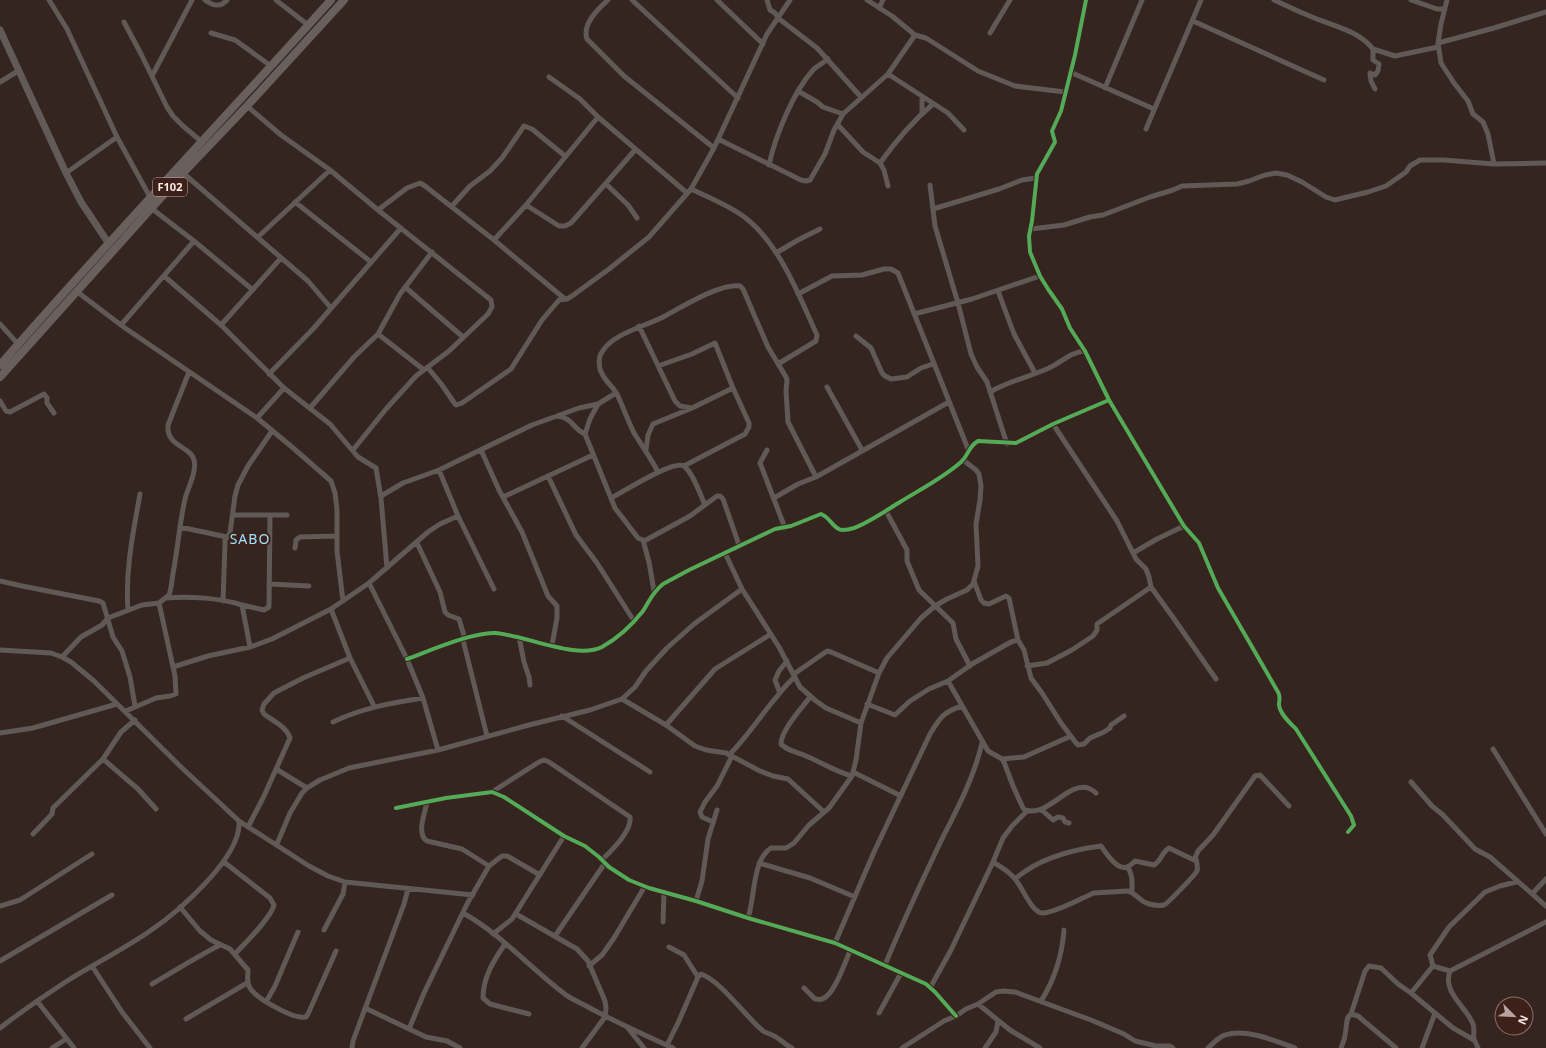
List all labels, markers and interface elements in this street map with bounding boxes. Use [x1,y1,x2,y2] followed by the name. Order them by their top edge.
[153,178,187,196] road number: F102
[230,529,270,548] district label: SABO
[1494,996,1534,1036] north arrow
[1515,1013,1532,1027] text: N

